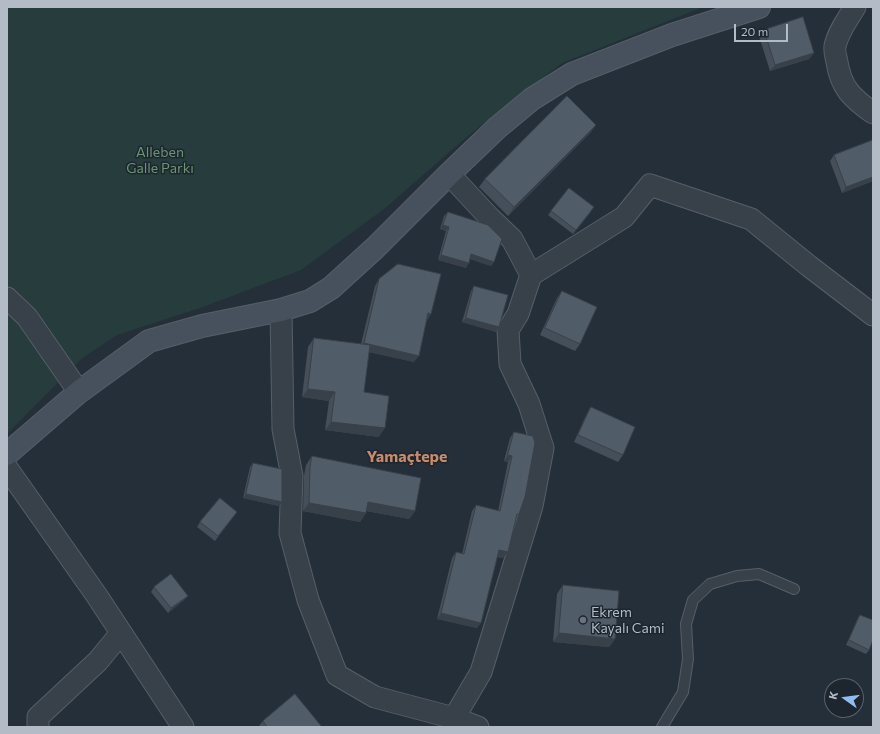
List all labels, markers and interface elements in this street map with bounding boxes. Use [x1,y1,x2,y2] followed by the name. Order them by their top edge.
[736,16,790,42] scale bar
[741,24,768,38] text: 20 m
[126,144,194,176] park label: Alleben Galle Parkı
[367,447,447,467] district label: Yamaçtepe
[591,604,665,636] place label: Ekrem Kayalı Cami
[578,615,588,625] marker: Ekrem Kayalı Cami
[824,678,864,718] north arrow
[826,690,840,701] text: K

